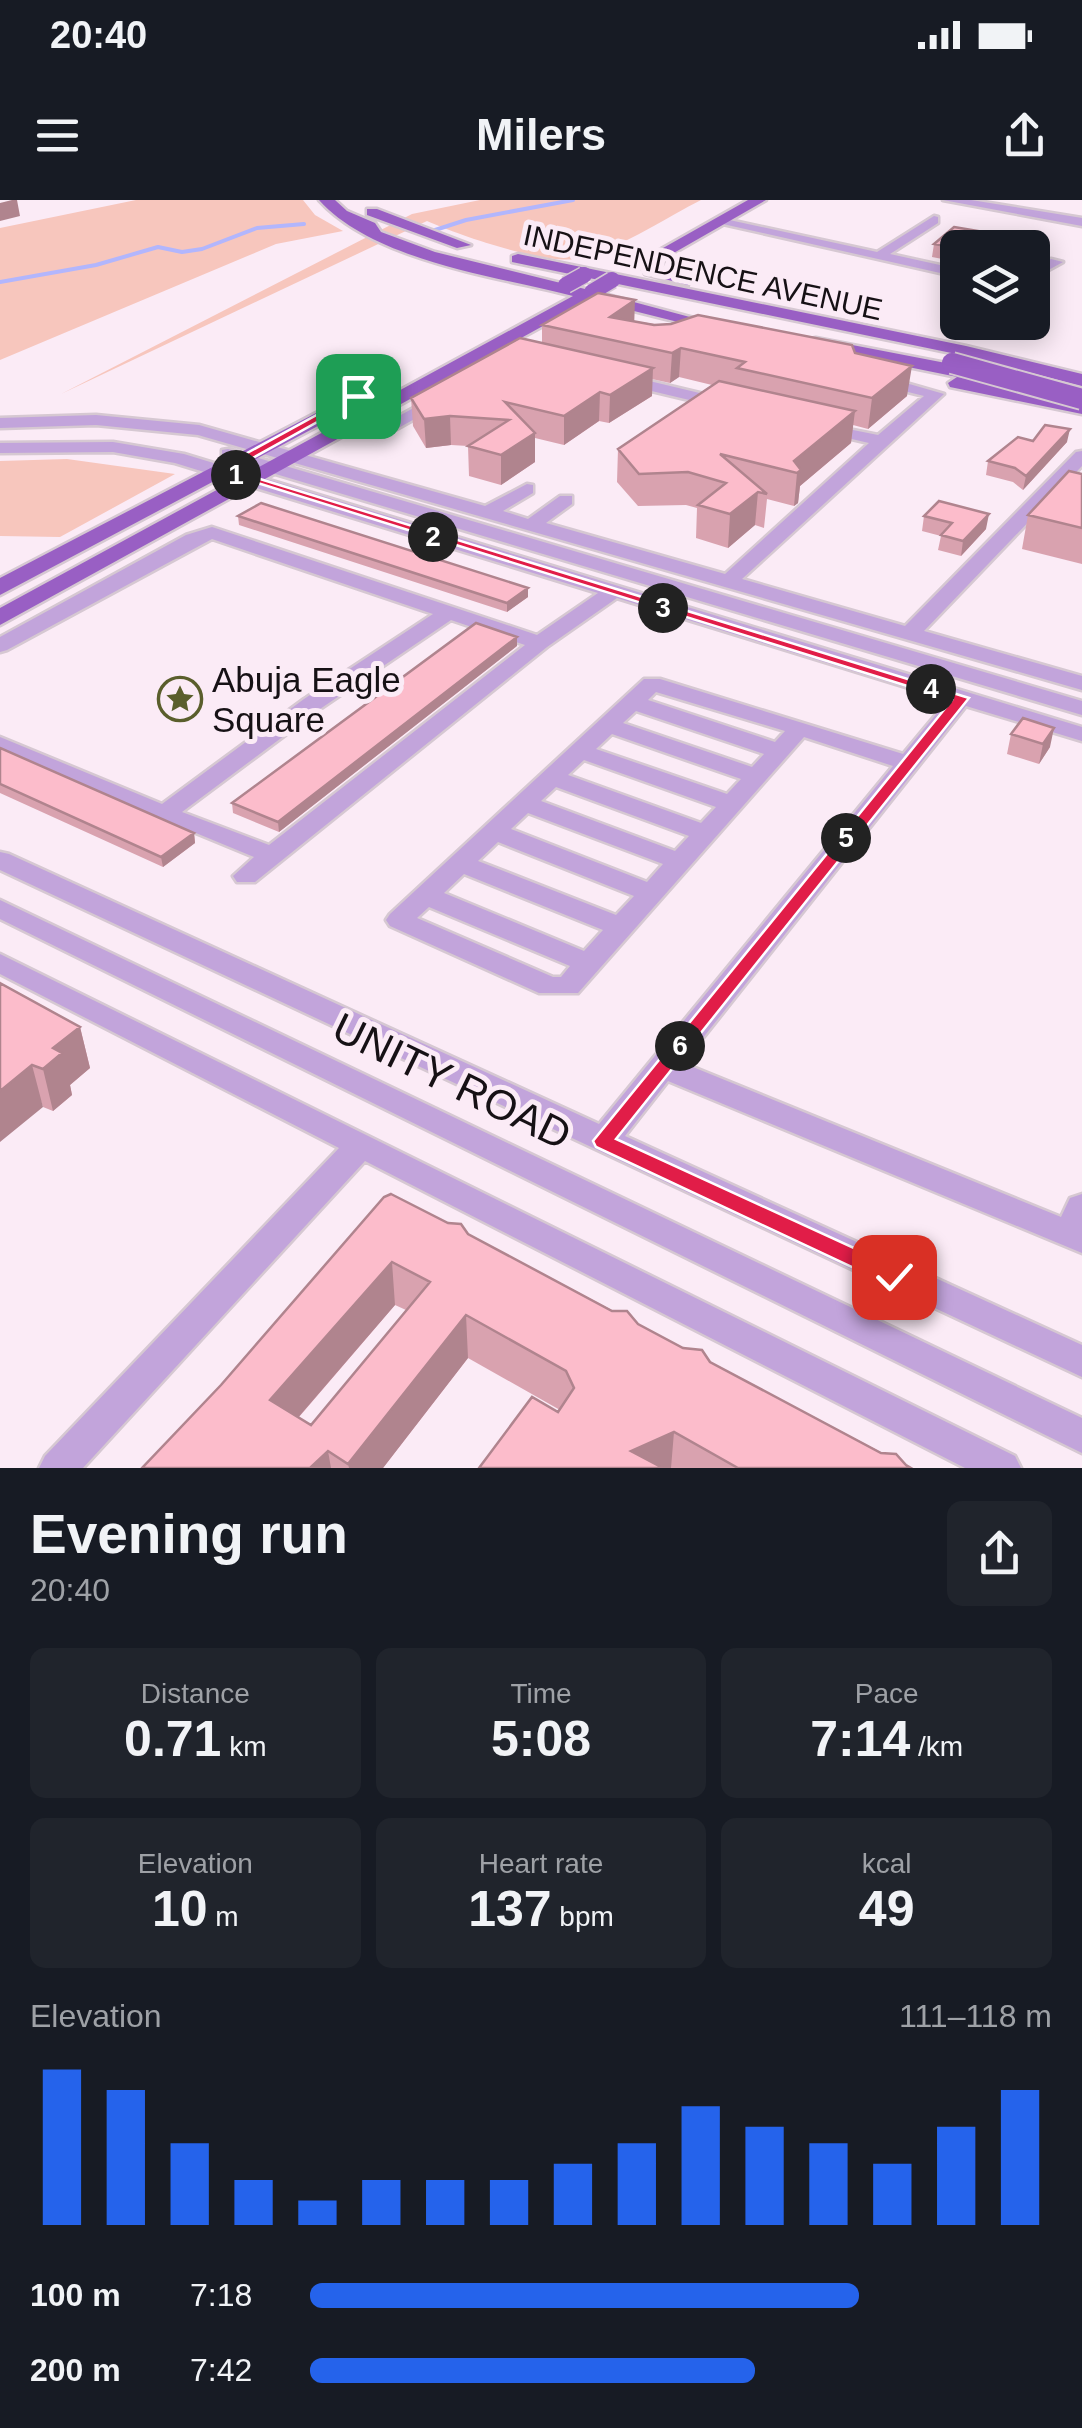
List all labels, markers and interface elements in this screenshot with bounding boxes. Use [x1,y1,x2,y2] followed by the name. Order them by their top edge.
[50,14,147,56] text: 20:40
[30,108,85,163] icon: menu
[997,108,1052,163] icon: share
[476,109,606,160] text: Milers
[520,218,886,326] street label: INDEPENDENCE AVENUE
[940,230,1050,340] map controls
[940,230,1050,340] button: layers
[316,354,401,439] pin
[331,369,386,424] icon: arrive
[211,450,261,500] pin: 1
[228,459,244,490] text: 1
[408,512,458,562] pin: 2
[425,521,441,552] text: 2
[638,583,688,633] pin: 3
[655,592,671,623] text: 3
[212,660,401,739] place label: Abuja Eagle Square
[906,664,956,714] pin: 4
[923,673,939,704] text: 4
[157,676,203,722] place icon: Abuja Eagle Square
[821,813,871,863] pin: 5
[838,822,854,853] text: 5
[326,1003,578,1159] street label: UNITY ROAD
[655,1021,705,1071] pin: 6
[672,1030,688,1061] text: 6
[852,1235,937,1320] pin
[867,1250,922,1305] icon: check
[947,1501,1052,1606] button: share
[30,1503,348,1565] text: Evening run
[30,1572,110,1608] text: 20:40
[141,1678,250,1709] text: Distance
[510,1678,572,1709] text: Time
[855,1678,919,1709] text: Pace
[124,1711,221,1767] text: 0.71
[491,1711,591,1767] text: 5:08
[810,1711,910,1767] text: 7:14
[221,1731,267,1762] text: km
[910,1731,963,1762] text: /km
[138,1848,253,1879] text: Elevation
[479,1848,603,1879] text: Heart rate
[862,1848,912,1879] text: kcal
[152,1881,208,1937] text: 10
[468,1881,552,1937] text: 137
[859,1881,914,1937] text: 49
[208,1901,239,1932] text: m
[552,1901,614,1932] text: bpm
[30,1998,162,2034] text: Elevation
[899,1998,1052,2034] text: 111–118 m
[30,2277,121,2313] text: 100 m
[190,2277,252,2313] text: 7:18
[30,2352,121,2388] text: 200 m
[190,2352,252,2388] text: 7:42

